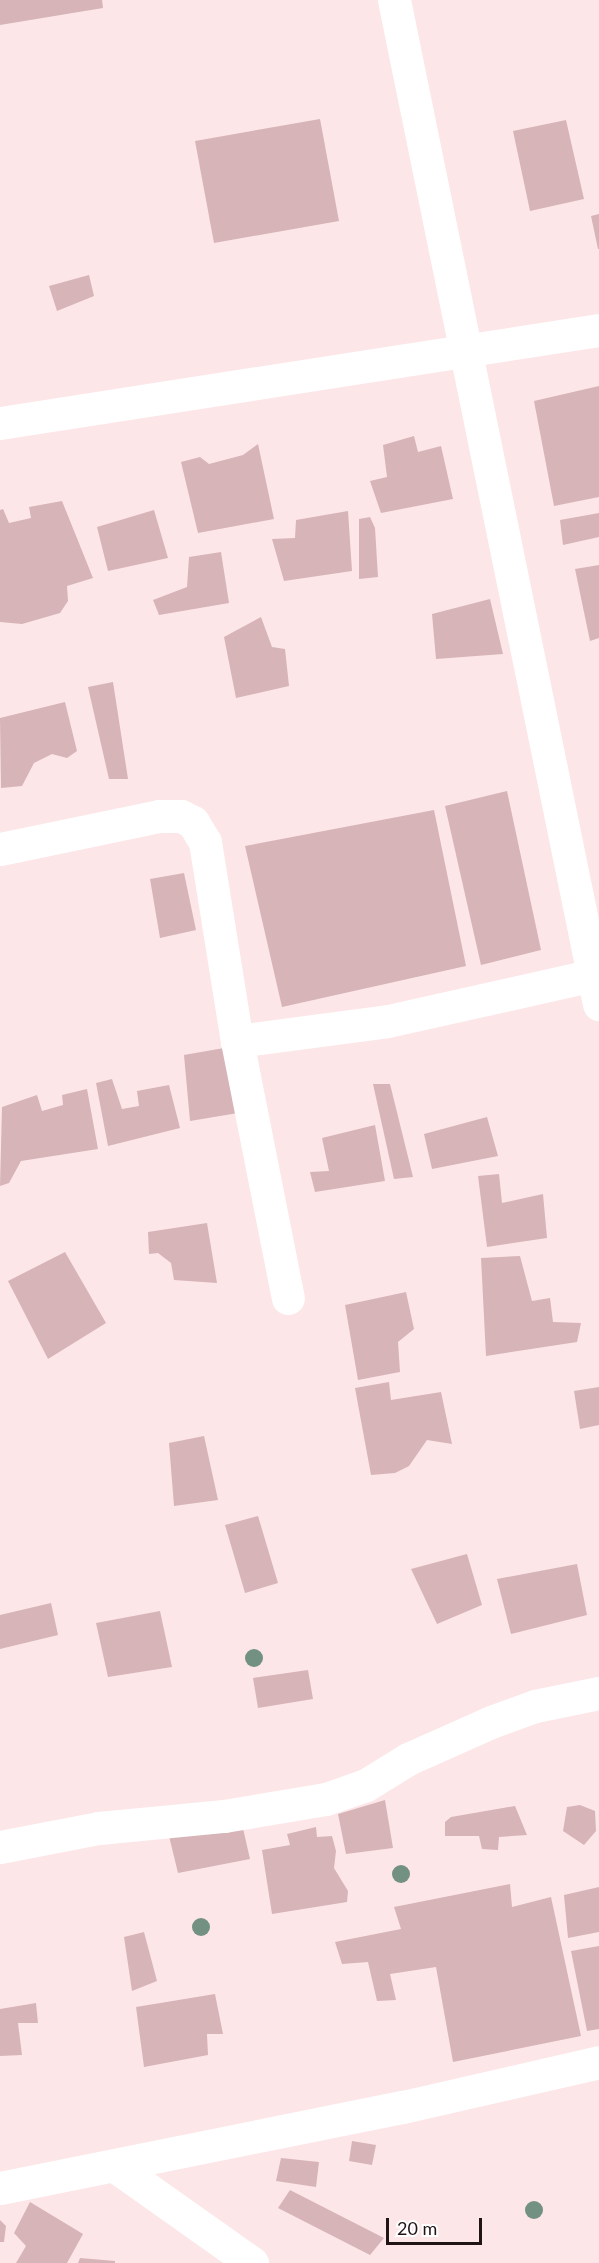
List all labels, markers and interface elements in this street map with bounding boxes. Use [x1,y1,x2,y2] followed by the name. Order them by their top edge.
[389,2206,485,2244] scale bar
[397,2217,437,2239] text: 20 m

